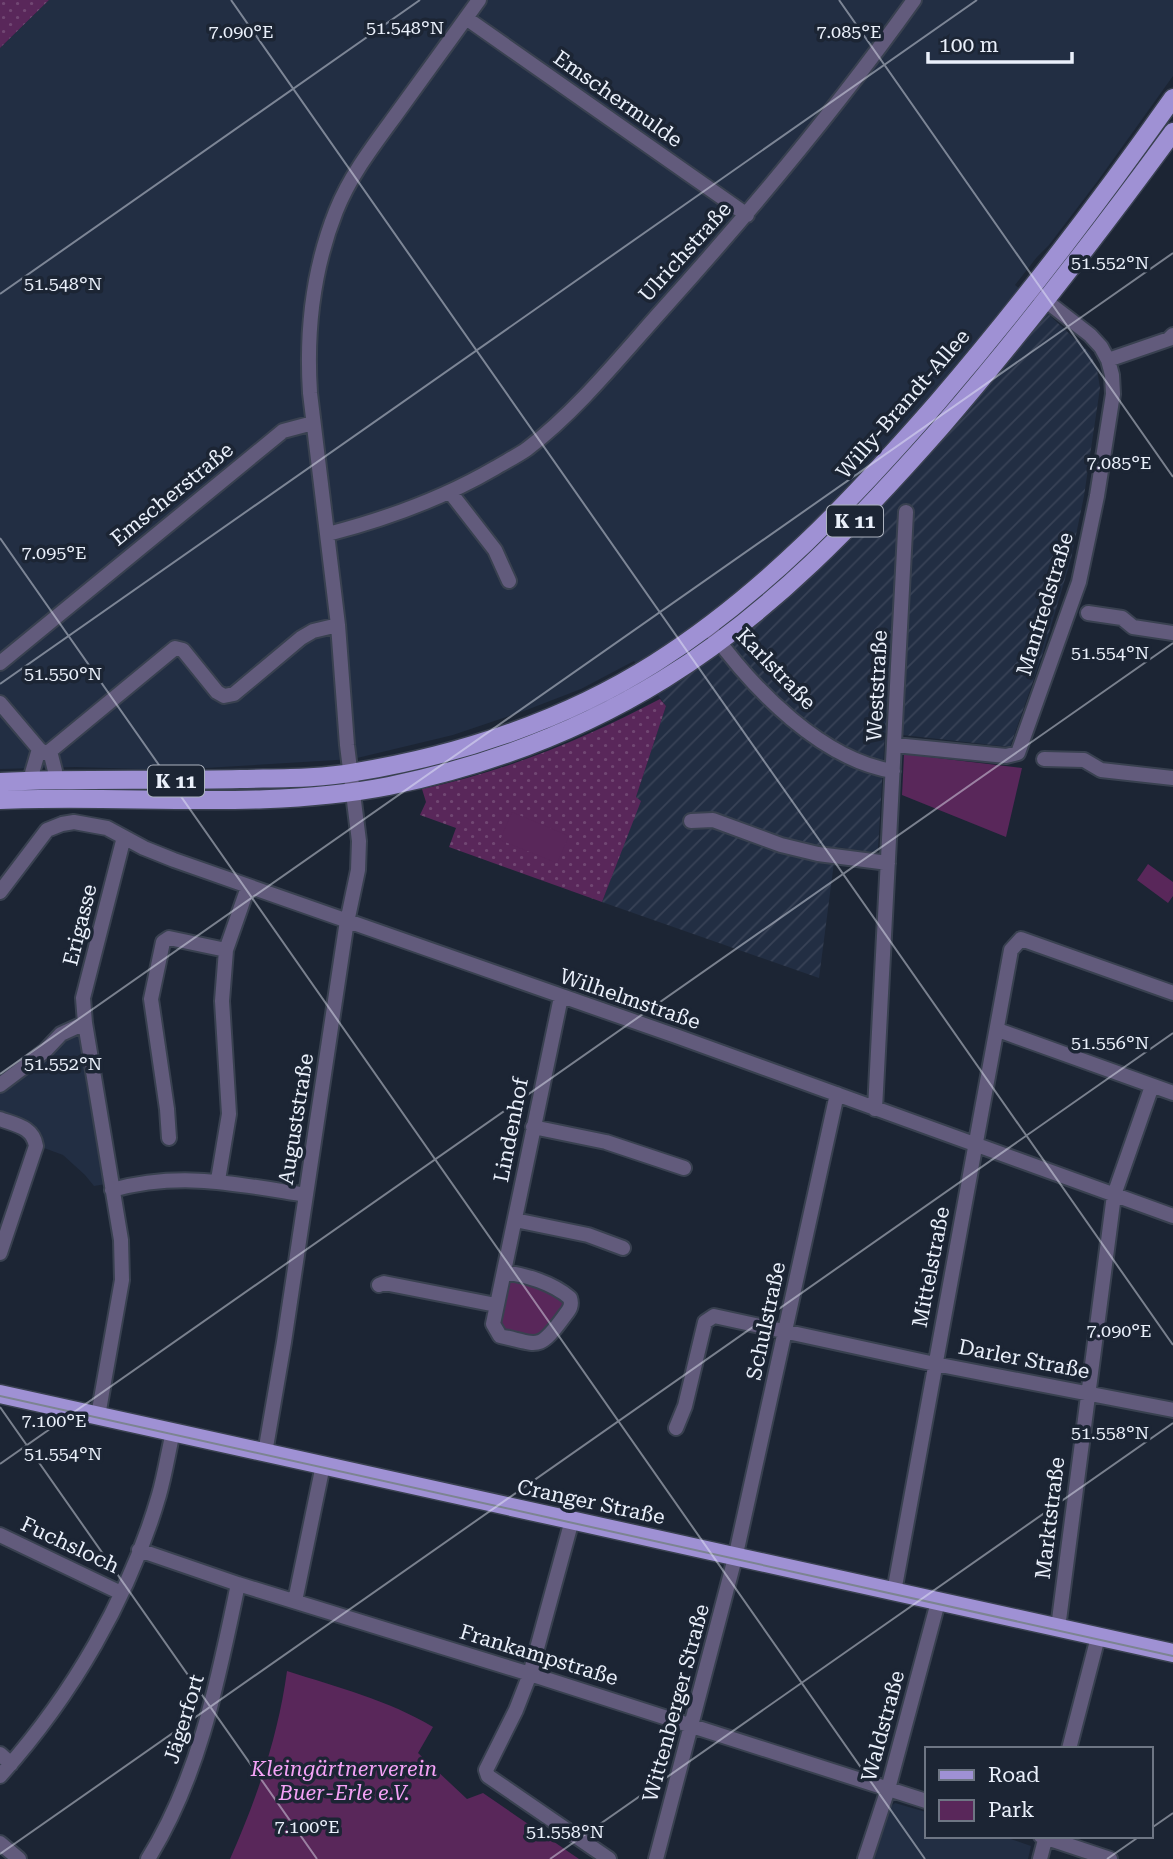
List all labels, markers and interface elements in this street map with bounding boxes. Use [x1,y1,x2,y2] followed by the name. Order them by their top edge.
[366,17,444,38] text: 51.548°N
[208,21,274,42] text: 7.090°E
[816,21,882,42] text: 7.085°E
[928,21,1072,65] scale bar
[939,33,999,57] text: 100 m
[549,46,687,152] street label: Emschermulde
[634,197,736,307] street label: Ulrichstraße
[1071,252,1149,273] text: 51.552°N
[24,273,102,294] text: 51.548°N
[831,324,975,484] street label: Willy-Brandt-Allee
[106,437,238,551] street label: Emscherstraße
[1086,452,1152,473] text: 7.085°E
[827,506,883,536] road number: K 11
[1012,529,1078,679] street label: Manfredstraße
[21,542,87,563] text: 7.095°E
[731,623,821,715] street label: Karlstraße
[862,629,892,743] street label: Weststraße
[1071,642,1149,663] text: 51.554°N
[24,663,102,684] text: 51.550°N
[148,766,204,796] road number: K 11
[58,882,102,968] street label: Erigasse
[556,964,704,1034] street label: Wilhelmstraße
[1071,1032,1149,1053] text: 51.556°N
[274,1052,318,1186] street label: Auguststraße
[24,1053,102,1074] text: 51.552°N
[489,1075,533,1184] street label: Lindenhof
[908,1205,954,1329] street label: Mittelstraße
[742,1260,790,1382] street label: Schulstraße
[1086,1320,1152,1341] text: 7.090°E
[956,1334,1092,1384] street label: Darler Straße
[21,1410,87,1431] text: 7.100°E
[1071,1422,1149,1443] text: 51.558°N
[24,1443,102,1464] text: 51.554°N
[1031,1455,1069,1581] street label: Marktstraße
[515,1475,667,1529] street label: Cranger Straße
[17,1512,123,1578] street label: Fuchsloch
[638,1601,714,1805] street label: Wittenberger Straße
[457,1619,621,1691] street label: Frankampstraße
[857,1668,909,1784] street label: Waldstraße
[159,1671,209,1767] street label: Jägerfort
[925,1747,1152,1838] legend
[250,1757,437,1805] park label: Kleingärtnerverein Buer-Erle e.V.
[988,1763,1040,1787] text: Road
[988,1798,1034,1822] text: Park
[274,1816,340,1837] text: 7.100°E
[526,1821,604,1842] text: 51.558°N

